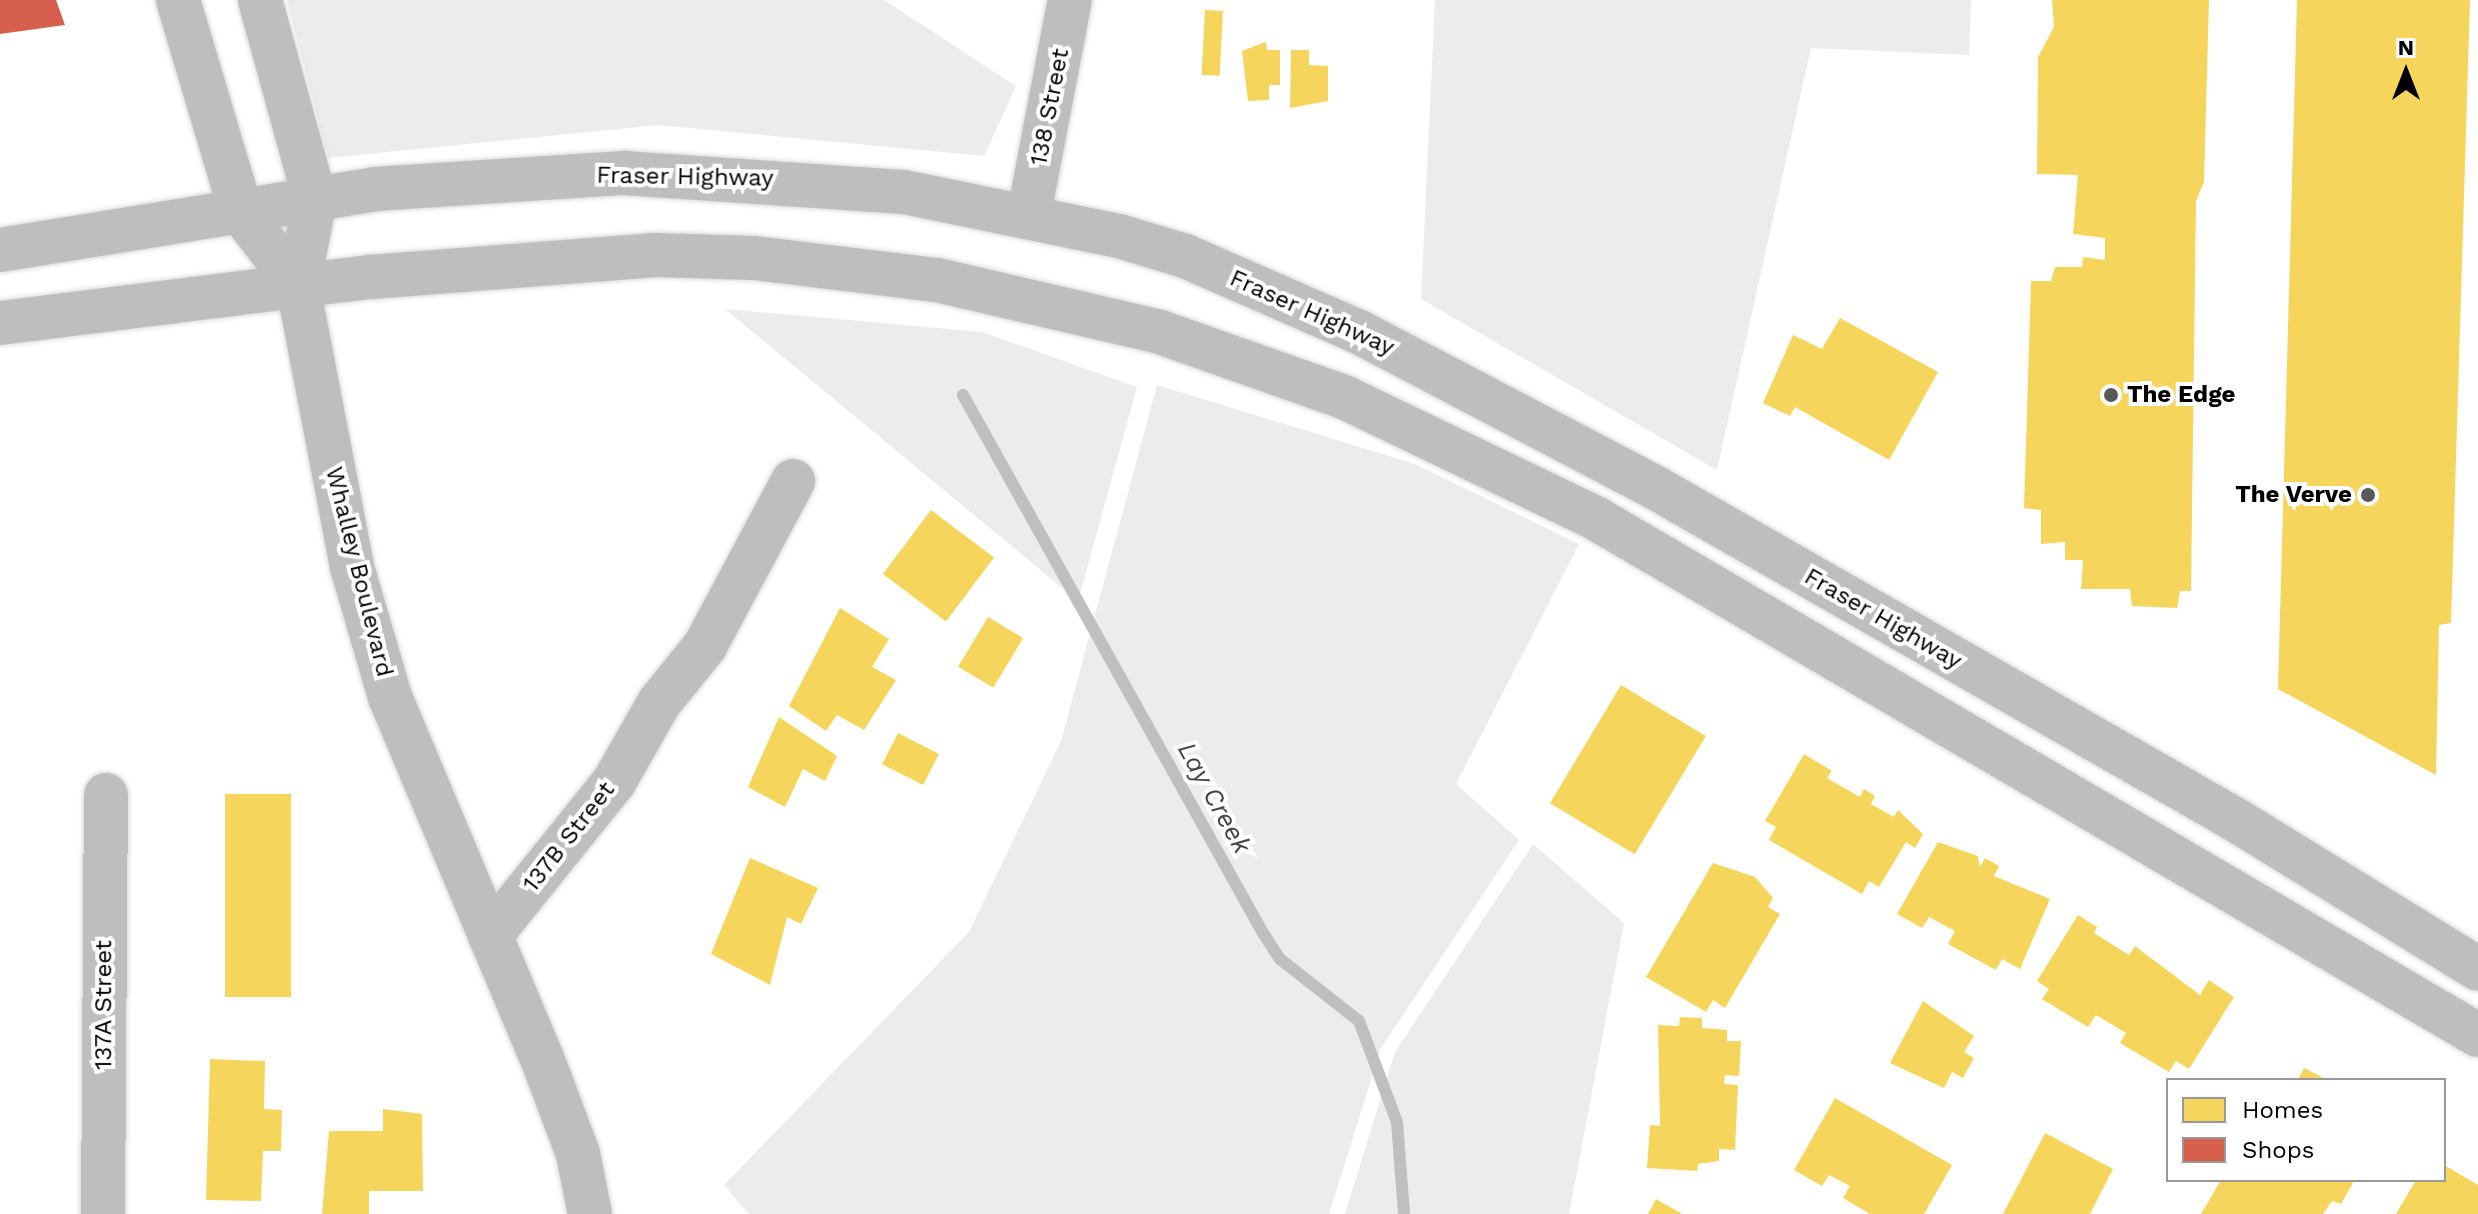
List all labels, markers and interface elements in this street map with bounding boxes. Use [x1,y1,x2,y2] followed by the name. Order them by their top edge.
[2366,32,2446,112] north arrow
[2398,35,2414,60] text: N
[1025,46,1075,168] street label: 138 Street
[596,161,774,193] street label: Fraser Highway
[1225,264,1399,362] street label: Fraser Highway
[2127,381,2235,409] place label: The Edge
[2102,386,2120,404] marker: The Edge
[319,464,399,680] street label: Whalley Boulevard
[2235,481,2352,509] place label: The Verve
[2359,486,2377,504] marker: The Verve
[1799,562,1967,676] street label: Fraser Highway
[1170,736,1258,860] water label: Lay Creek
[517,776,621,898] street label: 137B Street
[90,940,118,1070] street label: 137A Street
[2166,1078,2446,1182] legend
[2242,1096,2323,1124] text: Homes
[2242,1136,2314,1164] text: Shops

